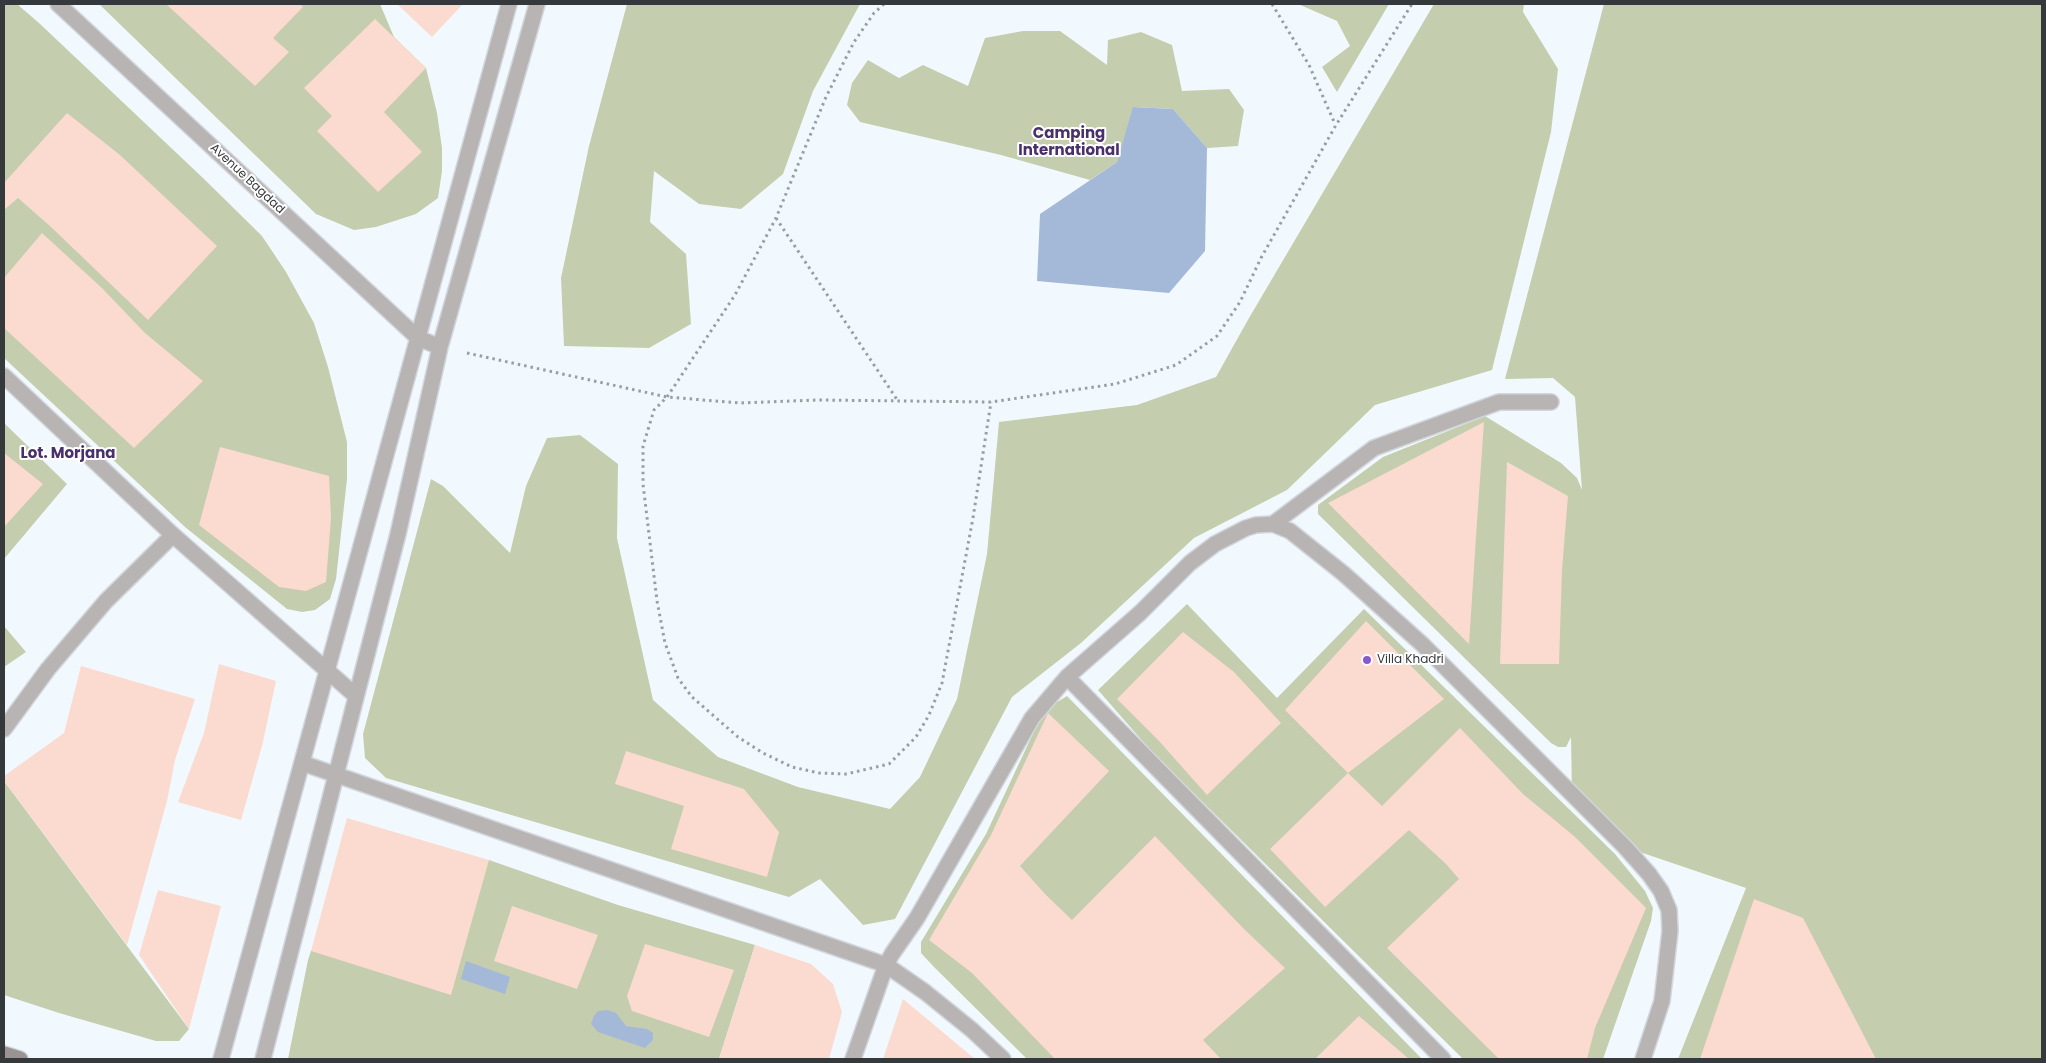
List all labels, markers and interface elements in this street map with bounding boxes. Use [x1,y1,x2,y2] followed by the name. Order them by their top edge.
[1018,125,1120,160] district label: Camping International
[207,141,287,217] street label: Avenue Bagdad
[21,445,115,463] district label: Lot. Morjana
[1377,653,1444,667] place label: Villa Khadri
[1361,654,1373,666] marker: Villa Khadri

